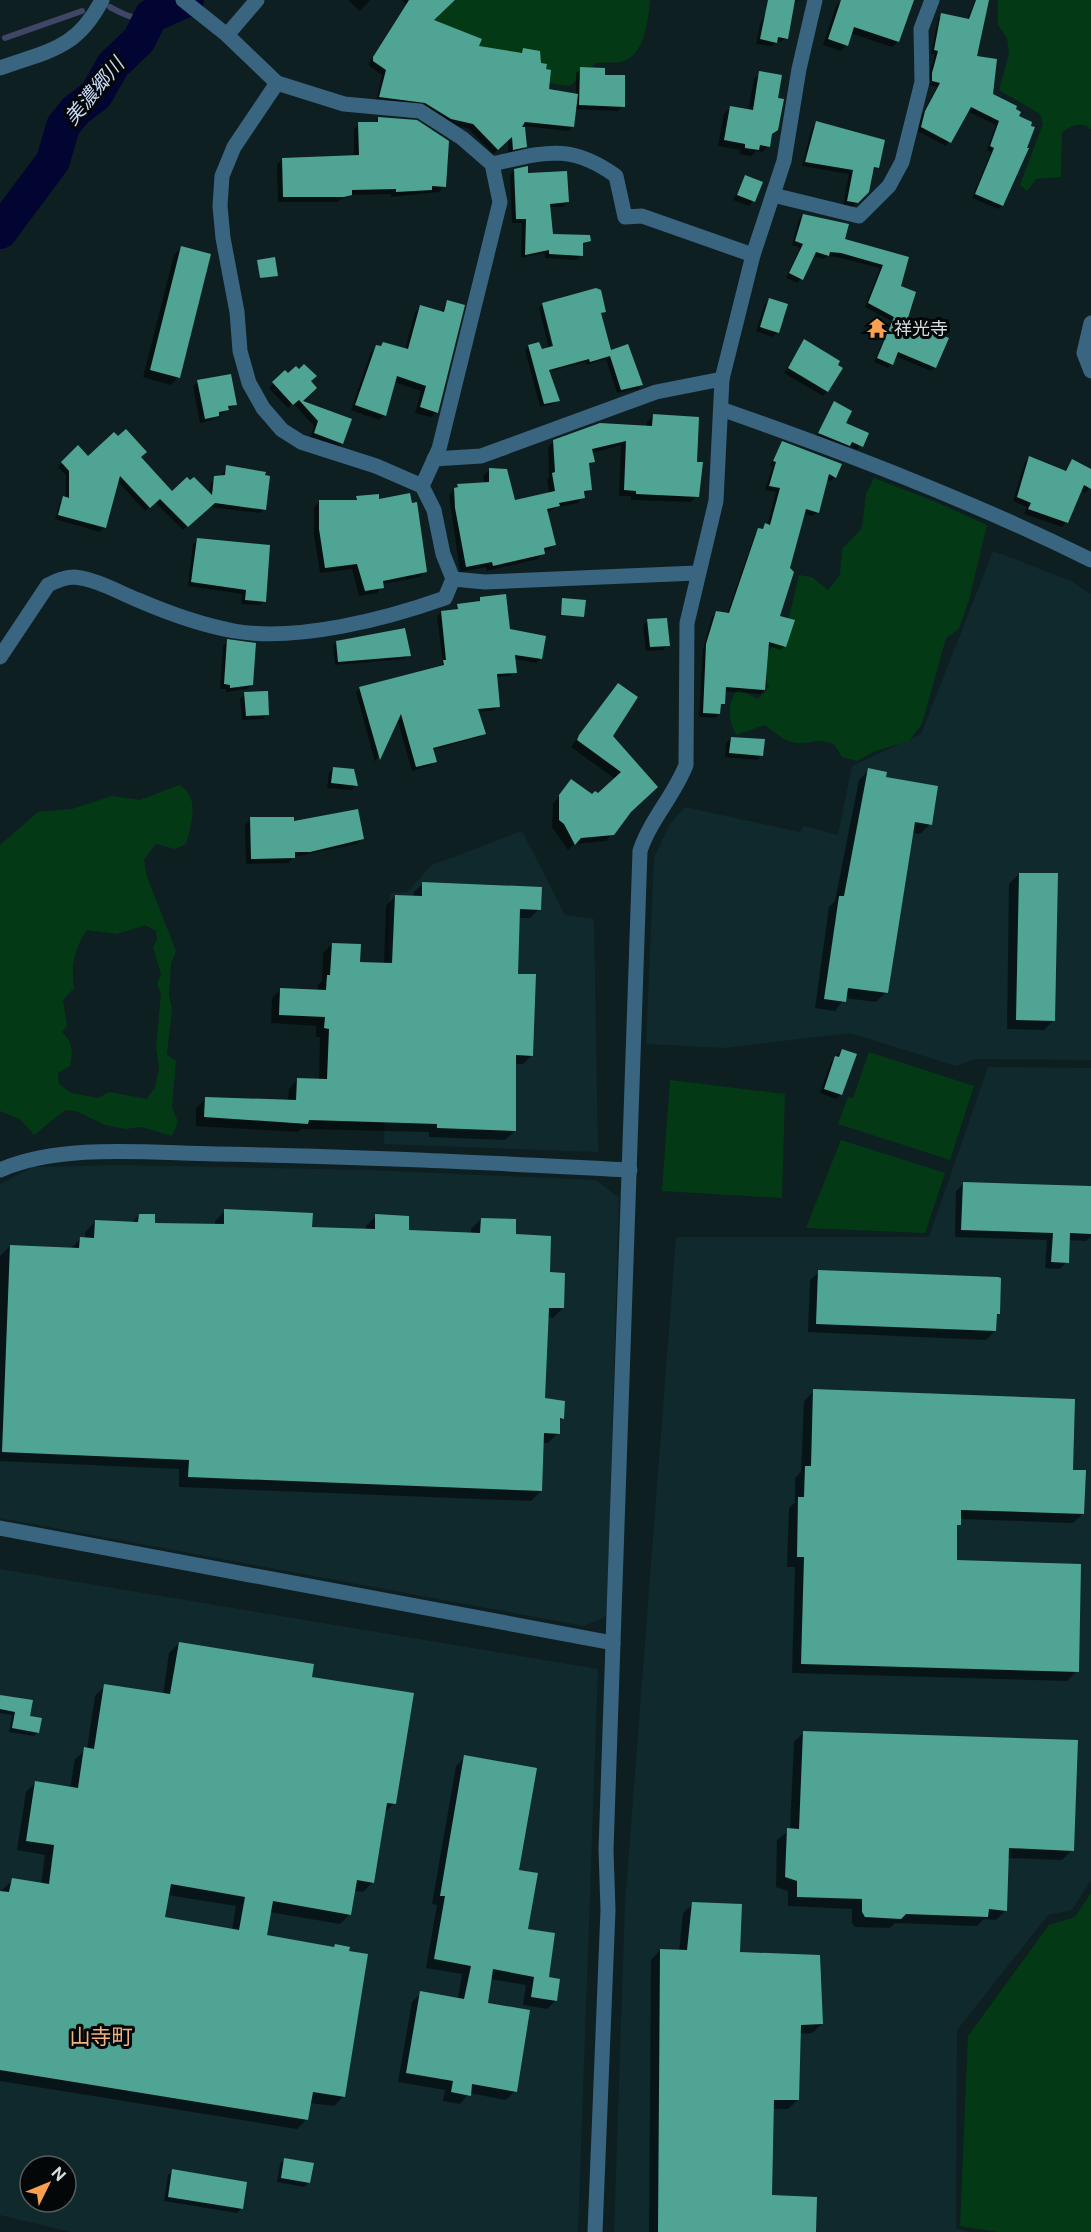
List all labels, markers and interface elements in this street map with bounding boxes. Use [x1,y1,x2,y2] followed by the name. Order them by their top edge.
[59,51,130,129] water label: 美濃郷川
[865,316,889,340] temple icon: 祥光寺
[894,318,948,339] place label: 祥光寺
[70,2024,133,2049] district label: 山寺町
[18,2154,78,2214] north arrow
[47,2163,70,2185] text: N

